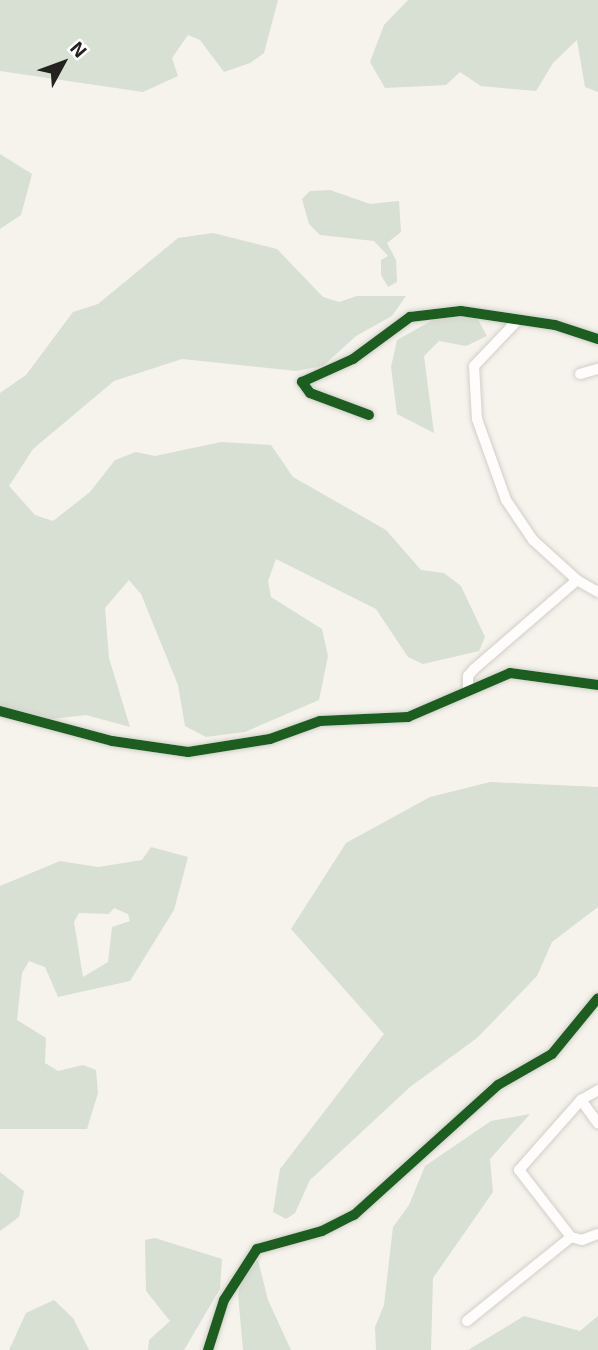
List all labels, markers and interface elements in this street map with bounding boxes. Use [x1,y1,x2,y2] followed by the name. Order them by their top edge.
[28,28,98,98] north arrow
[66,36,92,62] text: N

